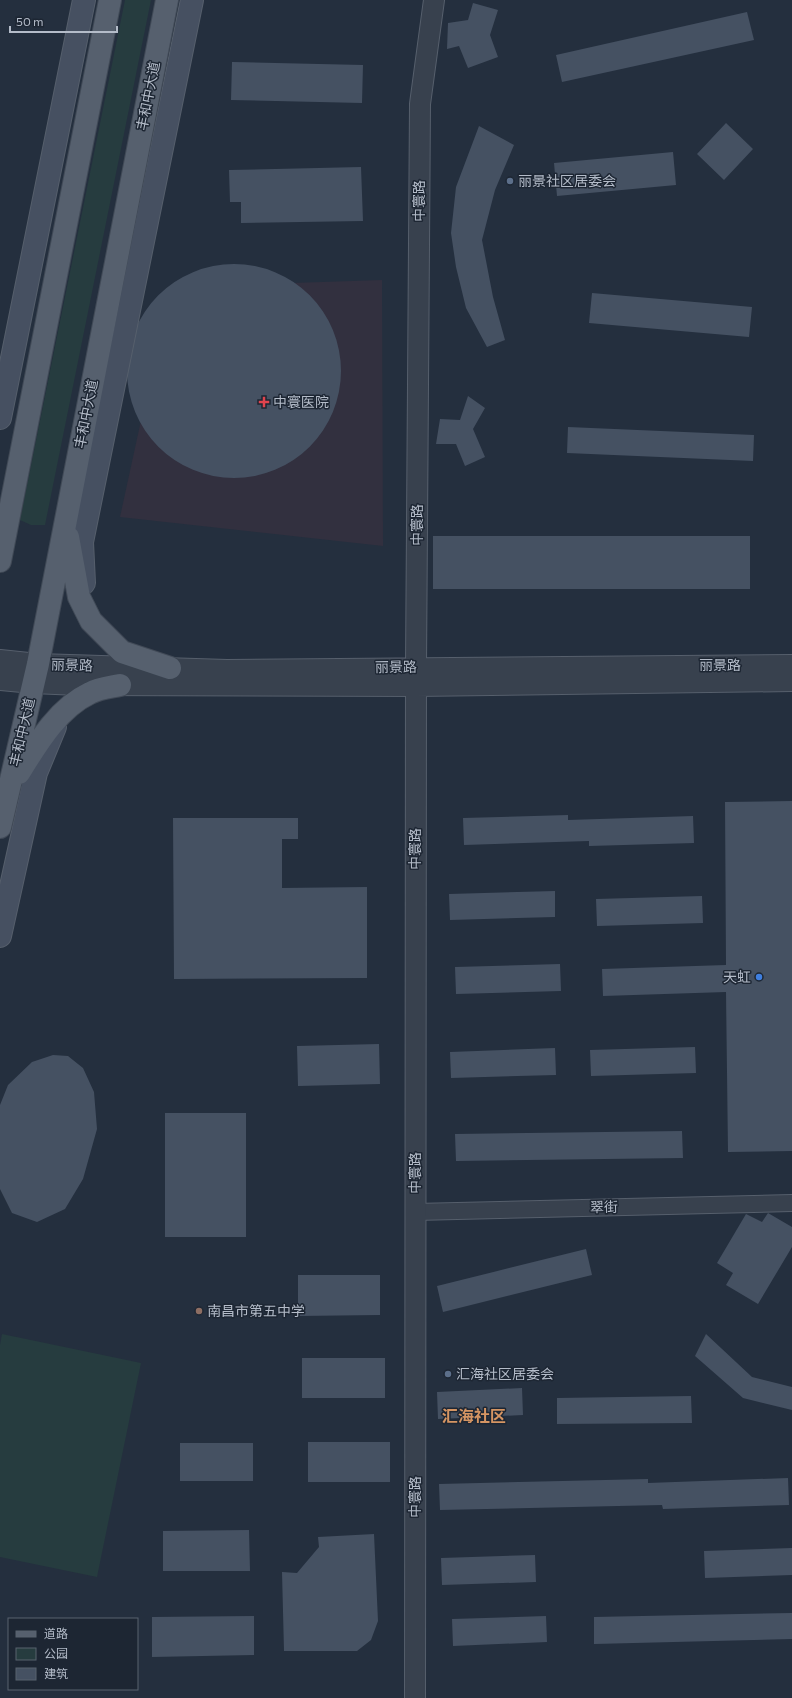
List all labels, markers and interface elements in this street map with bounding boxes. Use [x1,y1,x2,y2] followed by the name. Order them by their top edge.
[10,8,117,34] scale bar
[16,14,44,28] text: 50 m
[132,60,163,132] street label: 丰和中大道
[518,172,616,189] place label: 丽景社区居委会
[505,176,515,186] marker: 丽景社区居委会
[410,180,427,222] street label: 中寰路
[70,378,101,450] street label: 丰和中大道
[273,393,329,410] place label: 中寰医院
[258,396,270,408] marker: 中寰医院
[408,504,425,546] street label: 中寰路
[51,655,93,674] street label: 丽景路
[699,656,741,673] street label: 丽景路
[375,658,417,675] street label: 丽景路
[5,696,38,768] street label: 丰和中大道
[406,828,423,870] street label: 中寰路
[723,968,751,985] place label: 天虹
[754,972,764,982] marker: 天虹
[406,1152,423,1194] street label: 中寰路
[590,1198,618,1215] street label: 翠街
[207,1302,305,1319] place label: 南昌市第五中学
[194,1306,204,1316] marker: 南昌市第五中学
[456,1365,554,1382] place label: 汇海社区居委会
[443,1369,453,1379] marker: 汇海社区居委会
[442,1406,506,1425] district label: 汇海社区
[406,1476,423,1518] street label: 中寰路
[8,1618,138,1690] legend
[44,1626,68,1640] text: 道路
[44,1646,68,1660] text: 公园
[44,1666,68,1680] text: 建筑

